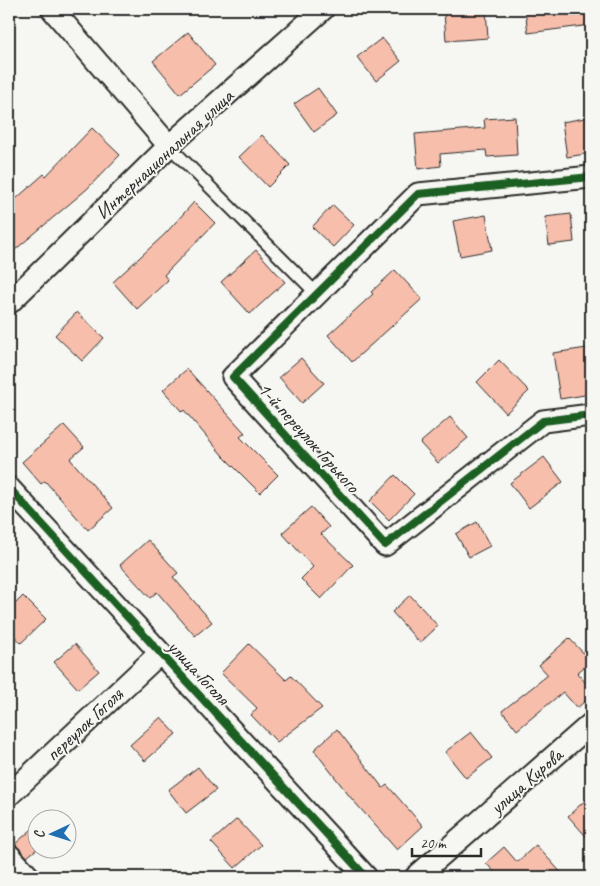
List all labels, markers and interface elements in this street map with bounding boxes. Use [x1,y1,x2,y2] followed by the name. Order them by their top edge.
[90,83,240,225] street label: Интернациональная улица
[252,377,366,499] street label: 1-й переулок Горького
[162,634,236,712] street label: улица Гоголя
[40,682,129,767] street label: переулок Гоголя
[484,742,569,820] street label: улица Кирова
[28,808,78,858] north arrow
[412,826,481,858] scale bar
[31,829,48,839] text: С
[420,834,447,853] text: 20 m

